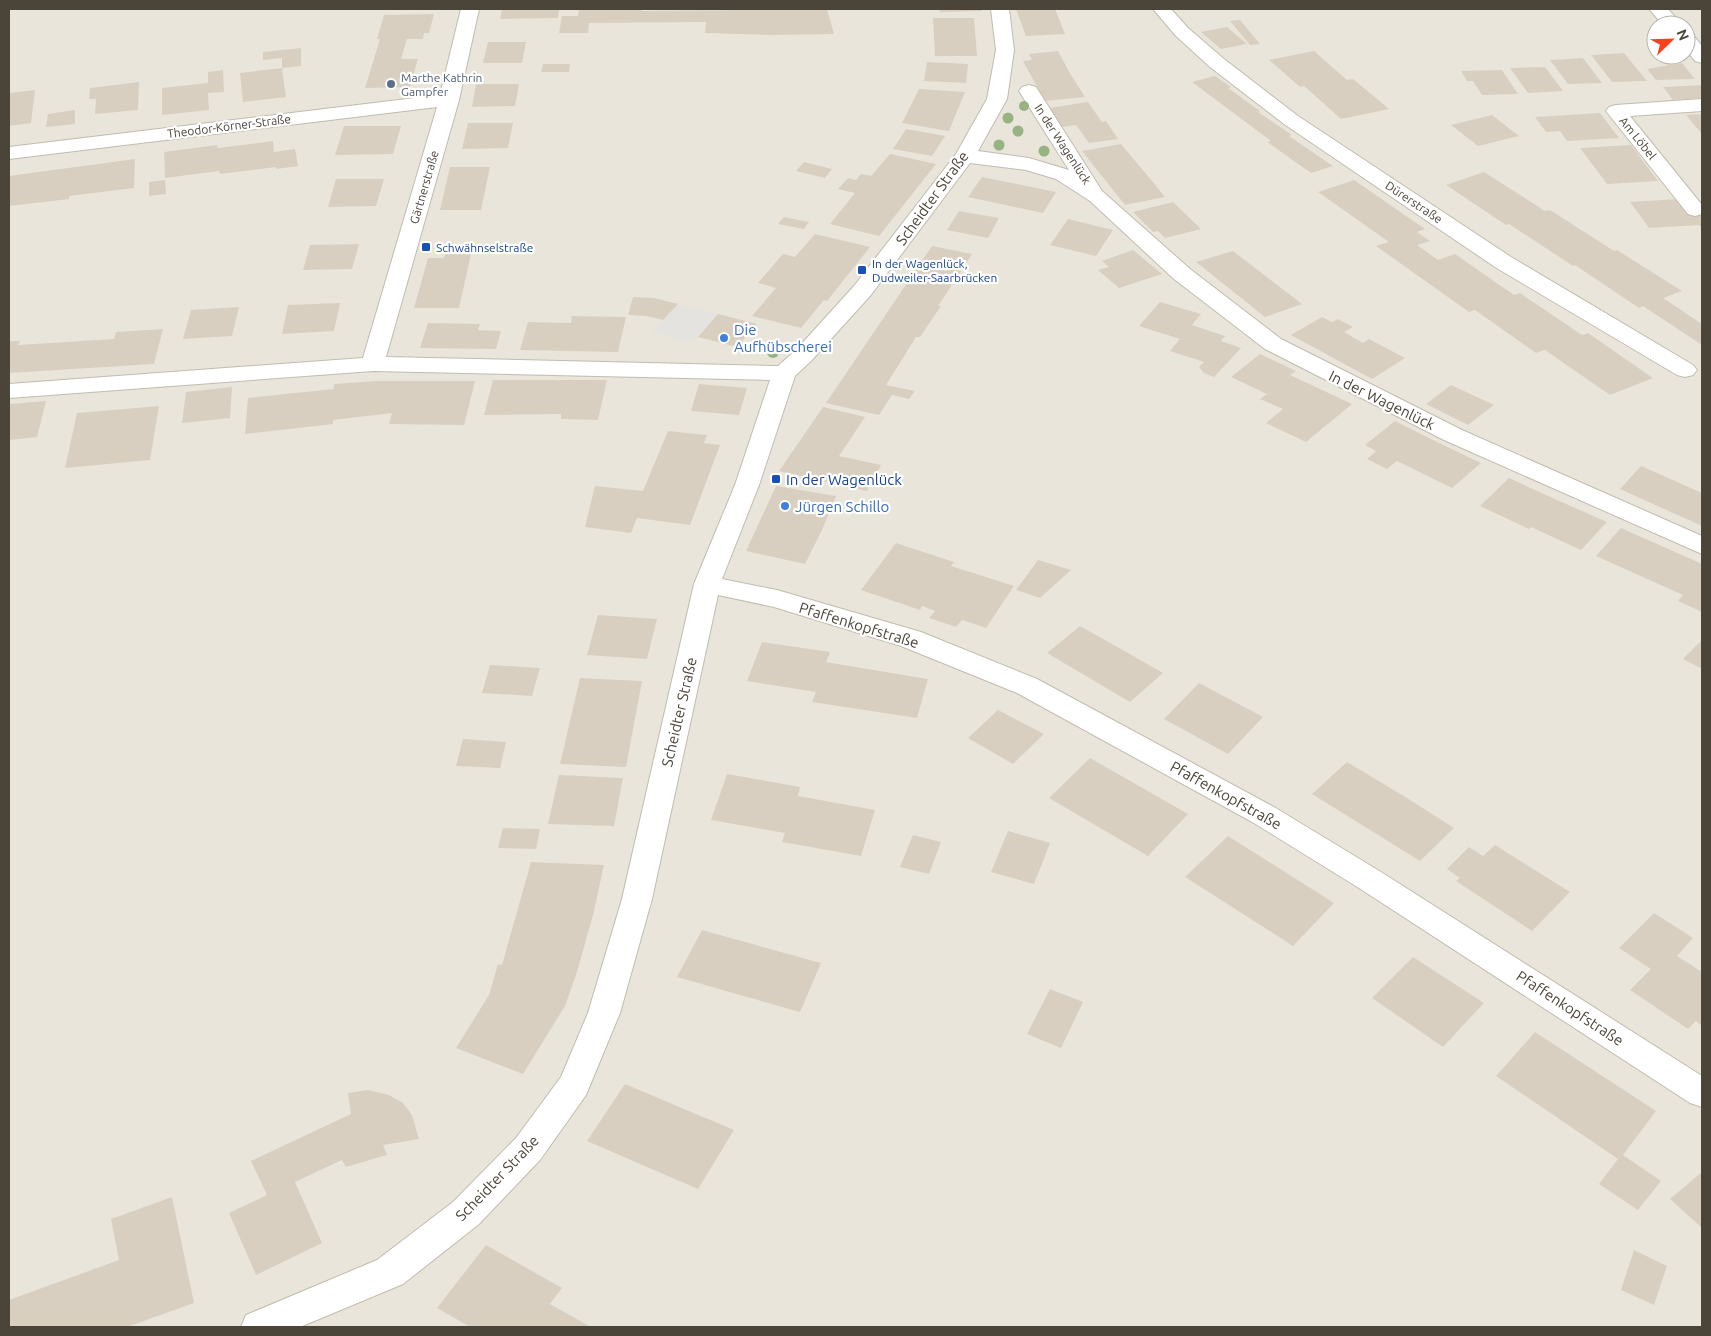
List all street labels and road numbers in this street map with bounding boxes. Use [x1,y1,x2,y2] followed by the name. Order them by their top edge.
[1032,102,1094,186] street label: In der Wagenlück
[166,112,292,140] street label: Theodor-Körner-Straße
[1617,114,1659,162] street label: Am Löbel
[892,148,972,248] street label: Scheidter Straße
[407,149,441,225] street label: Gärtnerstraße
[1383,178,1445,226] street label: Dürerstraße
[1326,367,1438,433] street label: In der Wagenlück
[797,599,921,651] street label: Pfaffenkopfstraße
[658,656,700,768] street label: Scheidter Straße
[1168,757,1284,833] street label: Pfaffenkopfstraße
[1513,967,1627,1049] street label: Pfaffenkopfstraße
[452,1132,542,1224] street label: Scheidter Straße

